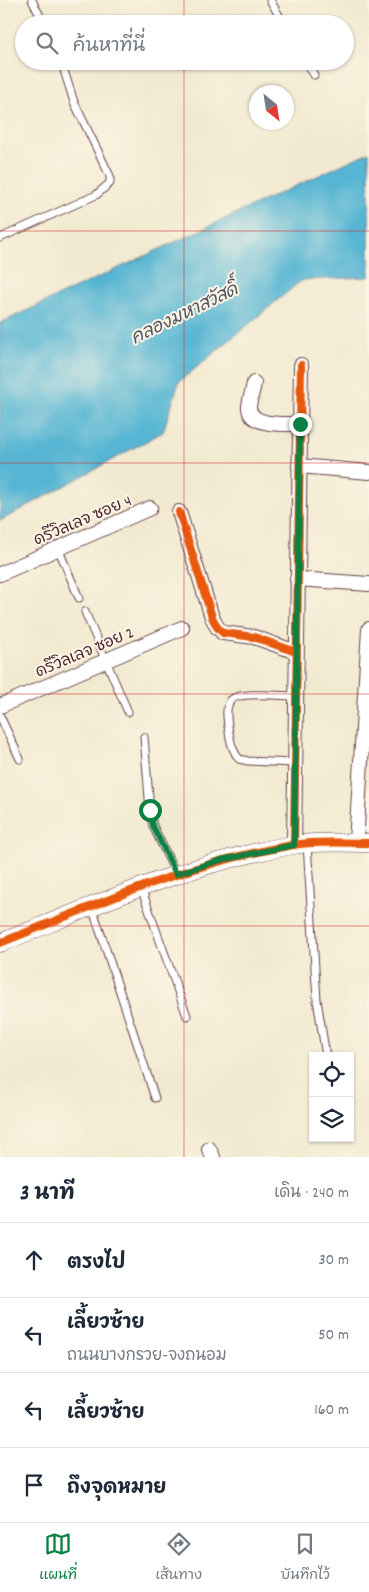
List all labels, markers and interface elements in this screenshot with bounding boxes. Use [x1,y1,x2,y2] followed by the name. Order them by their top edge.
[15,15,354,70] search box
[33,29,61,57] icon: search
[73,34,145,61] text: ค้นหาที่นี่
[249,85,294,130] north arrow
[125,270,248,352] water label: คลองมหาสวัสดิ์
[289,413,312,436] route end
[30,489,136,552] street label: ดรีวิลเลจ ซอย 4
[32,621,138,684] street label: ดรีวิลเลจ ซอย 2
[139,799,162,822] route start
[309,1052,354,1142] map controls
[309,1052,354,1097] button: locate
[309,1097,354,1142] button: layers
[20,1180,75,1210] text: 3 นาที
[274,1182,349,1205] text: เดิน · 240 m
[20,1246,48,1274] icon: ahead
[319,1249,349,1272] text: 30 m
[67,1251,125,1278] text: ตรงไป
[67,1311,144,1338] text: เลี้ยวซ้าย
[20,1321,48,1349] icon: left
[318,1324,349,1347] text: 50 m
[67,1345,227,1368] text: ถนนบางกรวย-จงถนอม
[20,1396,48,1424] icon: left
[314,1399,349,1422] text: 160 m
[67,1401,144,1428] text: เลี้ยวซ้าย
[20,1471,48,1499] icon: arrive
[67,1476,166,1503] text: ถึงจุดหมาย
[39,1530,77,1586] tab: แผนที่
[156,1530,202,1586] tab: เส้นทาง
[281,1530,330,1586] tab: บันทึกไว้

